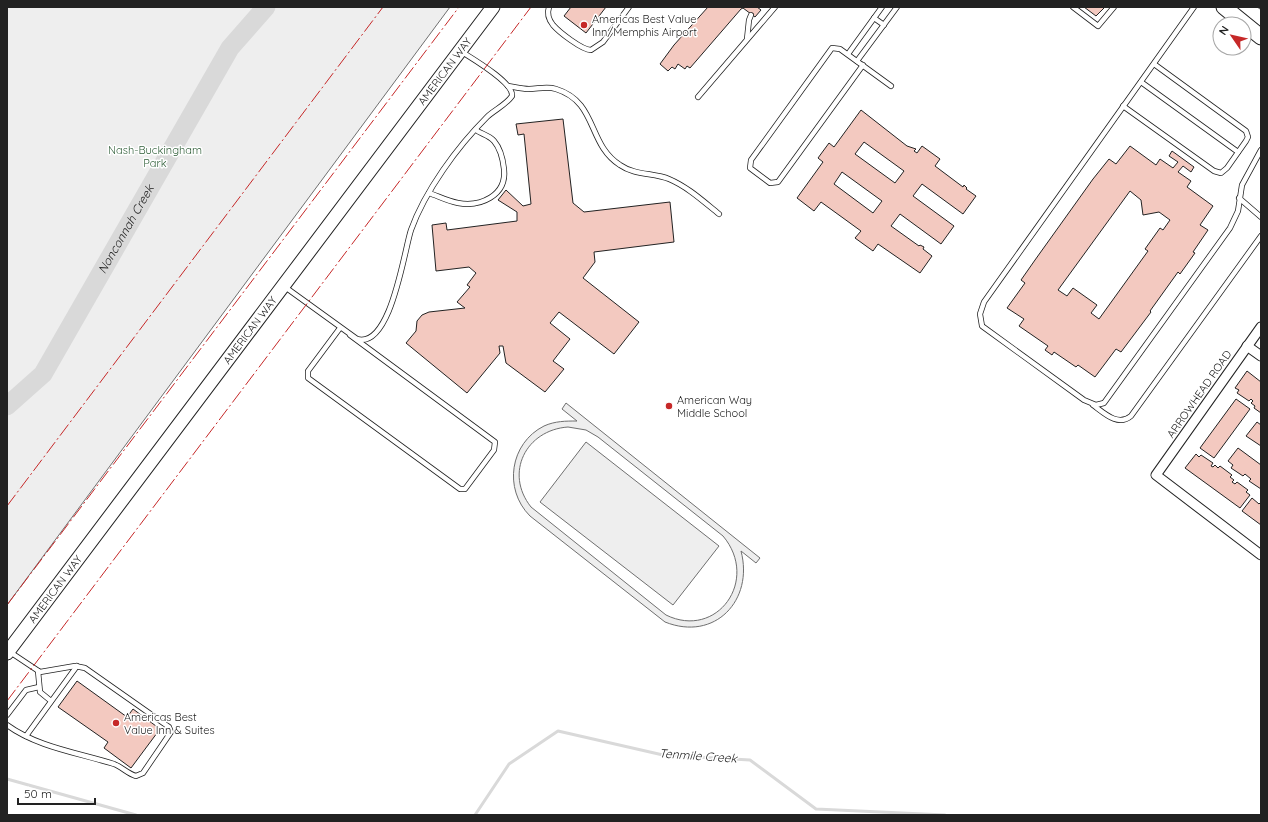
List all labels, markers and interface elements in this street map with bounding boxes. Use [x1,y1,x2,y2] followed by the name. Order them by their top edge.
[592,12,697,39] place label: Americas Best Value Inn/Memphis Airport
[1212,16,1252,56] north arrow
[579,20,589,30] marker: Americas Best Value Inn/Memphis Airport
[1216,23,1232,38] text: N
[415,35,475,108] street label: AMERICAN WAY
[108,143,202,170] park label: Nash-Buckingham Park
[94,181,158,276] water label: Nonconnah Creek
[220,294,280,367] street label: AMERICAN WAY
[1164,347,1234,440] street label: ARROWHEAD ROAD
[677,393,752,420] place label: American Way Middle School
[664,401,674,411] marker: American Way Middle School
[25,552,85,626] street label: AMERICAN WAY
[124,710,215,737] place label: Americas Best Value Inn & Suites
[111,718,121,728] marker: Americas Best Value Inn & Suites
[659,745,739,766] water label: Tenmile Creek
[18,780,95,806] scale bar
[24,786,52,801] text: 50 m

